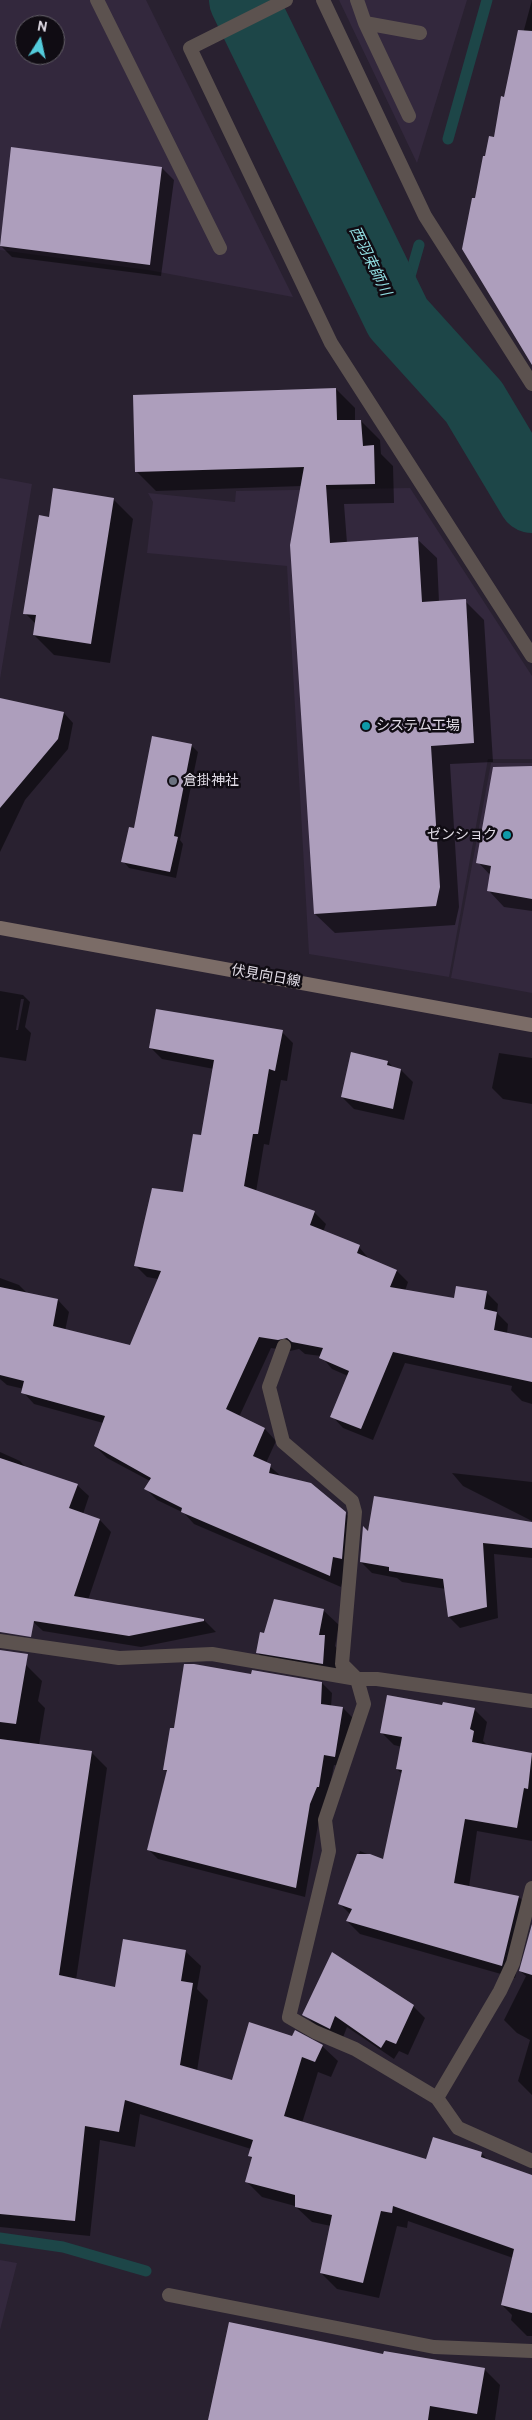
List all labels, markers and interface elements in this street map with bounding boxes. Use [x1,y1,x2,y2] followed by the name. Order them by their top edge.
[15,15,65,65] north arrow
[36,16,49,36] text: N
[345,223,395,299] water label: 西羽束師川
[376,718,460,734] place label: システム工場
[360,720,372,732] marker: システム工場
[183,773,239,789] place label: 倉掛神社
[167,775,179,787] marker: 倉掛神社
[427,827,497,843] place label: ゼンショク
[501,829,513,841] marker: ゼンショク
[230,962,302,990] street label: 伏見向日線

